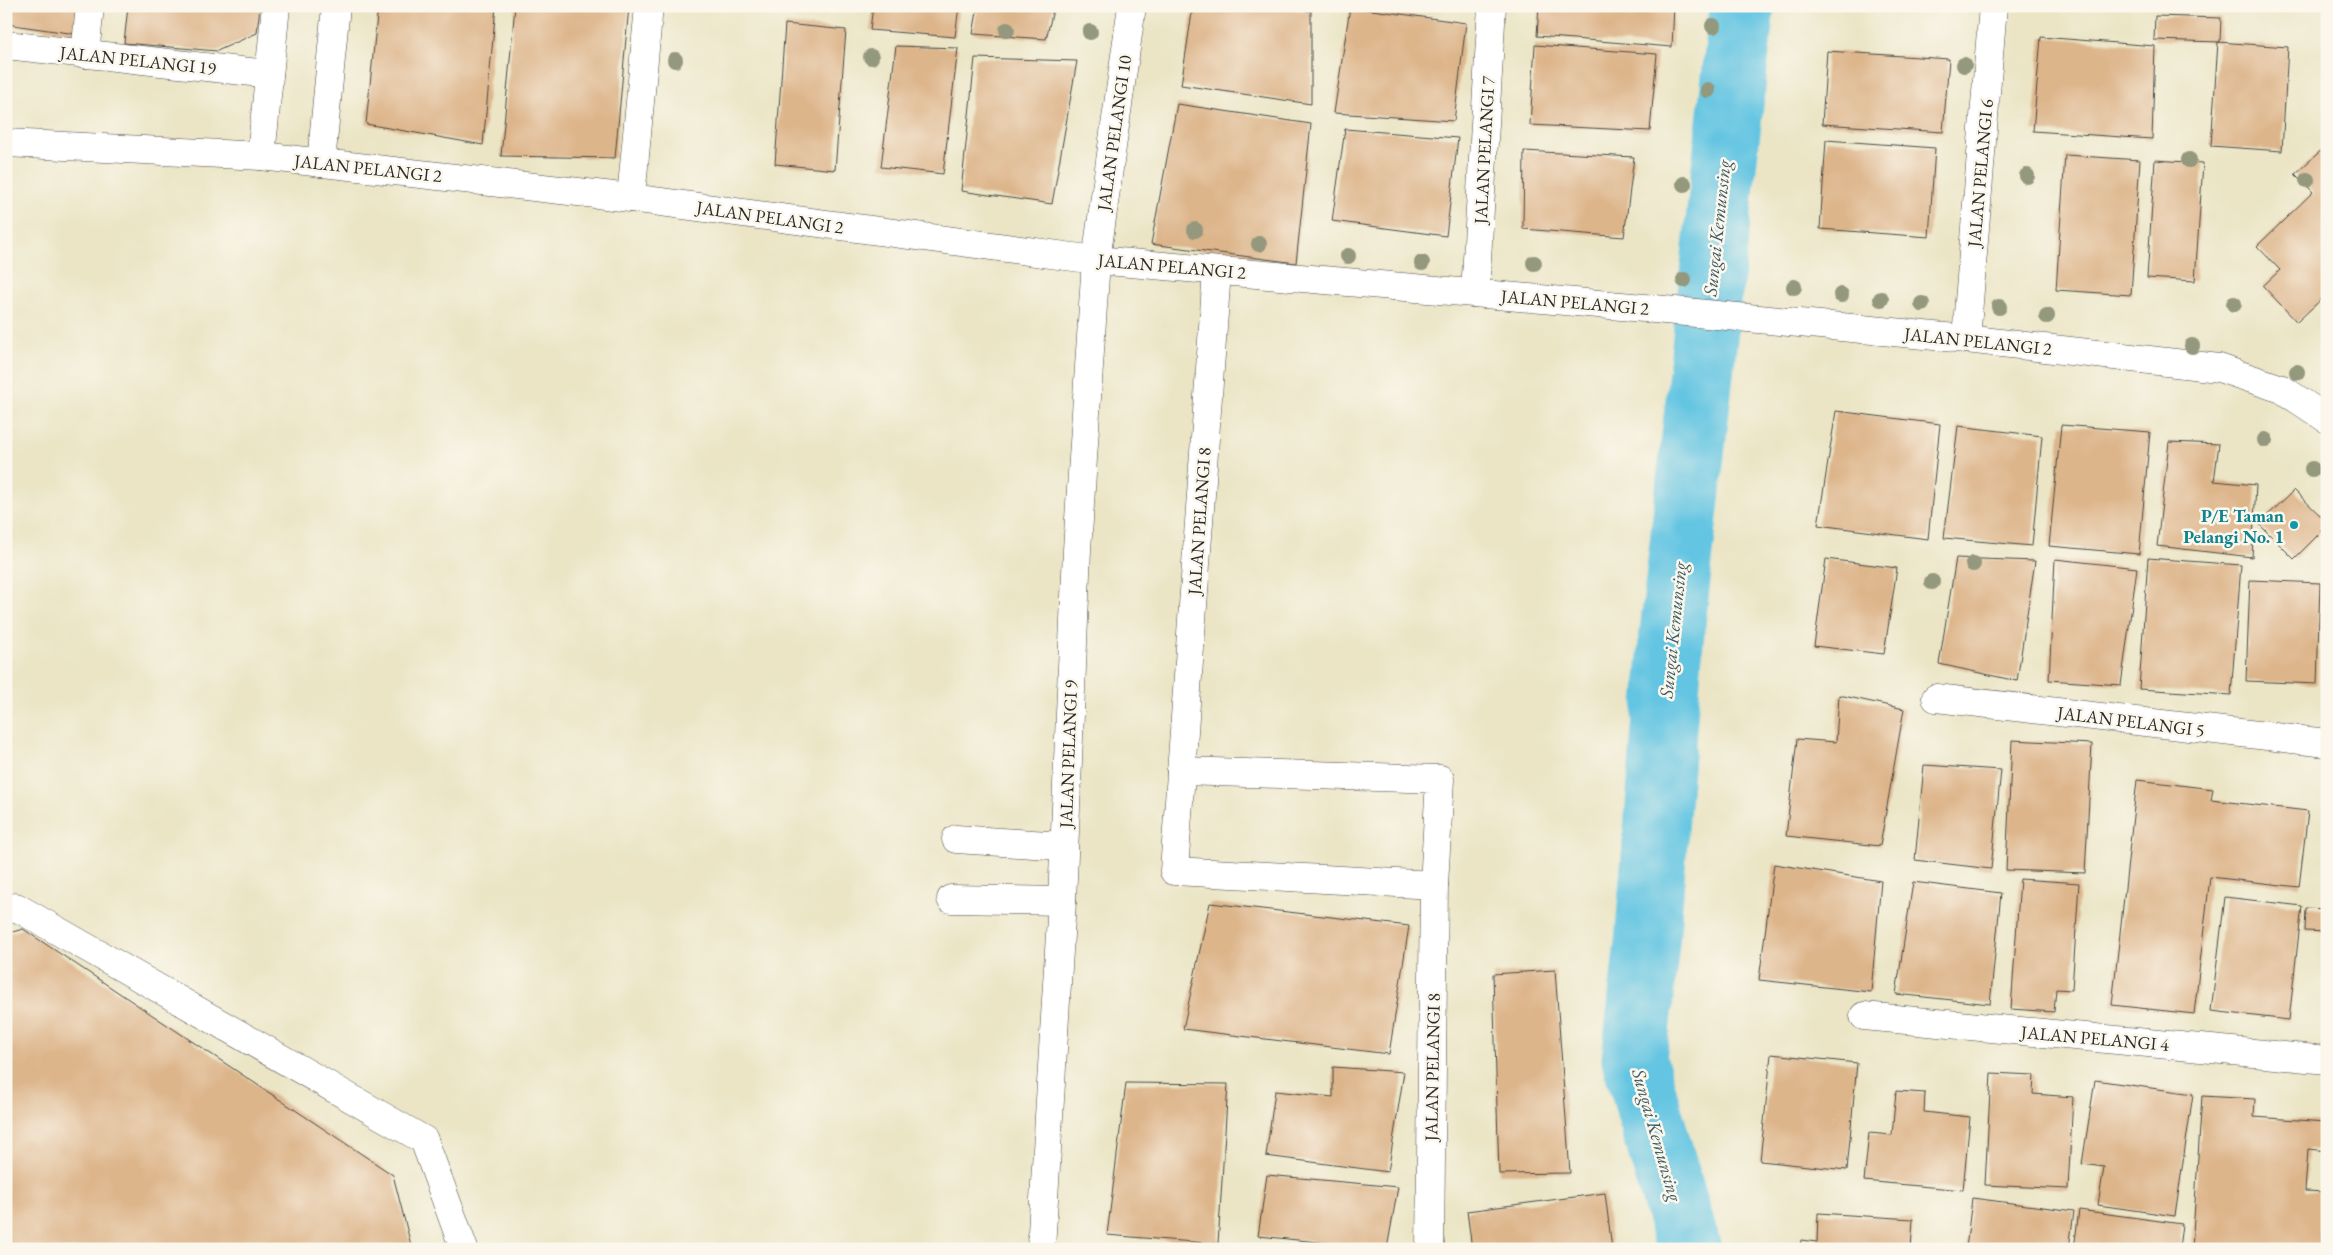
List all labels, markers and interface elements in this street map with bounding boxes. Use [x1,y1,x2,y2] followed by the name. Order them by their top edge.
[57,40,218,80] street label: JALAN PELANGI 19
[1091,53,1136,214] street label: JALAN PELANGI 10
[1469,75,1499,227] street label: JALAN PELANGI 7
[1962,98,1998,250] street label: JALAN PELANGI 6
[291,149,443,187] street label: JALAN PELANGI 2
[1697,158,1737,298] water label: Sungai Kemunsing
[693,195,845,239] street label: JALAN PELANGI 2
[1095,248,1247,284] street label: JALAN PELANGI 2
[1498,284,1650,320] street label: JALAN PELANGI 2
[1901,322,2053,360] street label: JALAN PELANGI 2
[1182,446,1216,598] street label: JALAN PELANGI 8
[2183,504,2284,548] place label: P/E Taman Pelangi No. 1
[2288,519,2300,531] marker: P/E Taman Pelangi No. 1
[1653,560,1693,700] water label: Sungai Kemunsing
[1054,679,1082,830] street label: JALAN PELANGI 9
[2054,700,2206,741] street label: JALAN PELANGI 5
[1419,993,1445,1143] street label: JALAN PELANGI 8
[2018,1020,2170,1056] street label: JALAN PELANGI 4
[1626,1065,1688,1205] water label: Sungai Kemunsing

